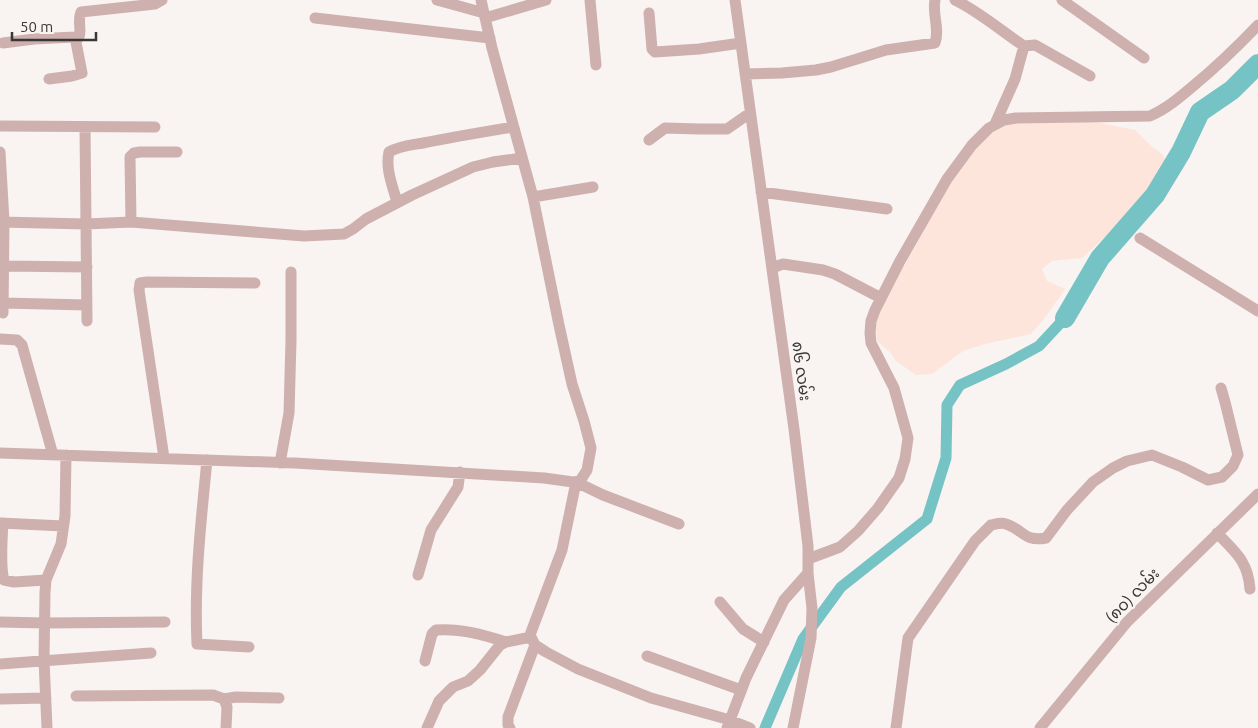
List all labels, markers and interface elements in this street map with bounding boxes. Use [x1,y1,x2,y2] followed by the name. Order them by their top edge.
[12,10,96,42] scale bar
[20,18,53,35] text: 50 m
[789,340,817,402] street label: ၈၆ လမ်း
[1100,563,1163,627] street label: (၈၀) လမ်း

